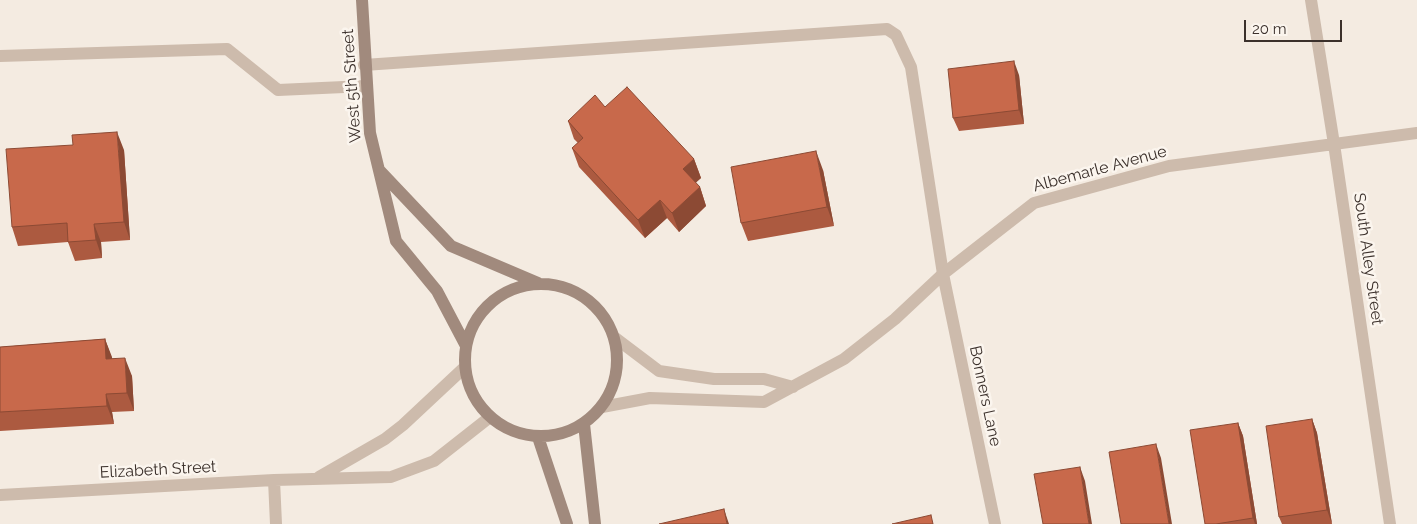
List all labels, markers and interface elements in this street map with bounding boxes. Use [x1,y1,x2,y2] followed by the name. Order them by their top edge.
[1247,10,1344,42] scale bar
[1252,20,1287,38] text: 20 m
[338,28,366,144] street label: West 5th Street
[1031,142,1169,196] street label: Albemarle Avenue
[1349,192,1387,326] street label: South Alley Street
[965,344,1005,448] street label: Bonners Lane
[99,457,217,483] street label: Elizabeth Street

